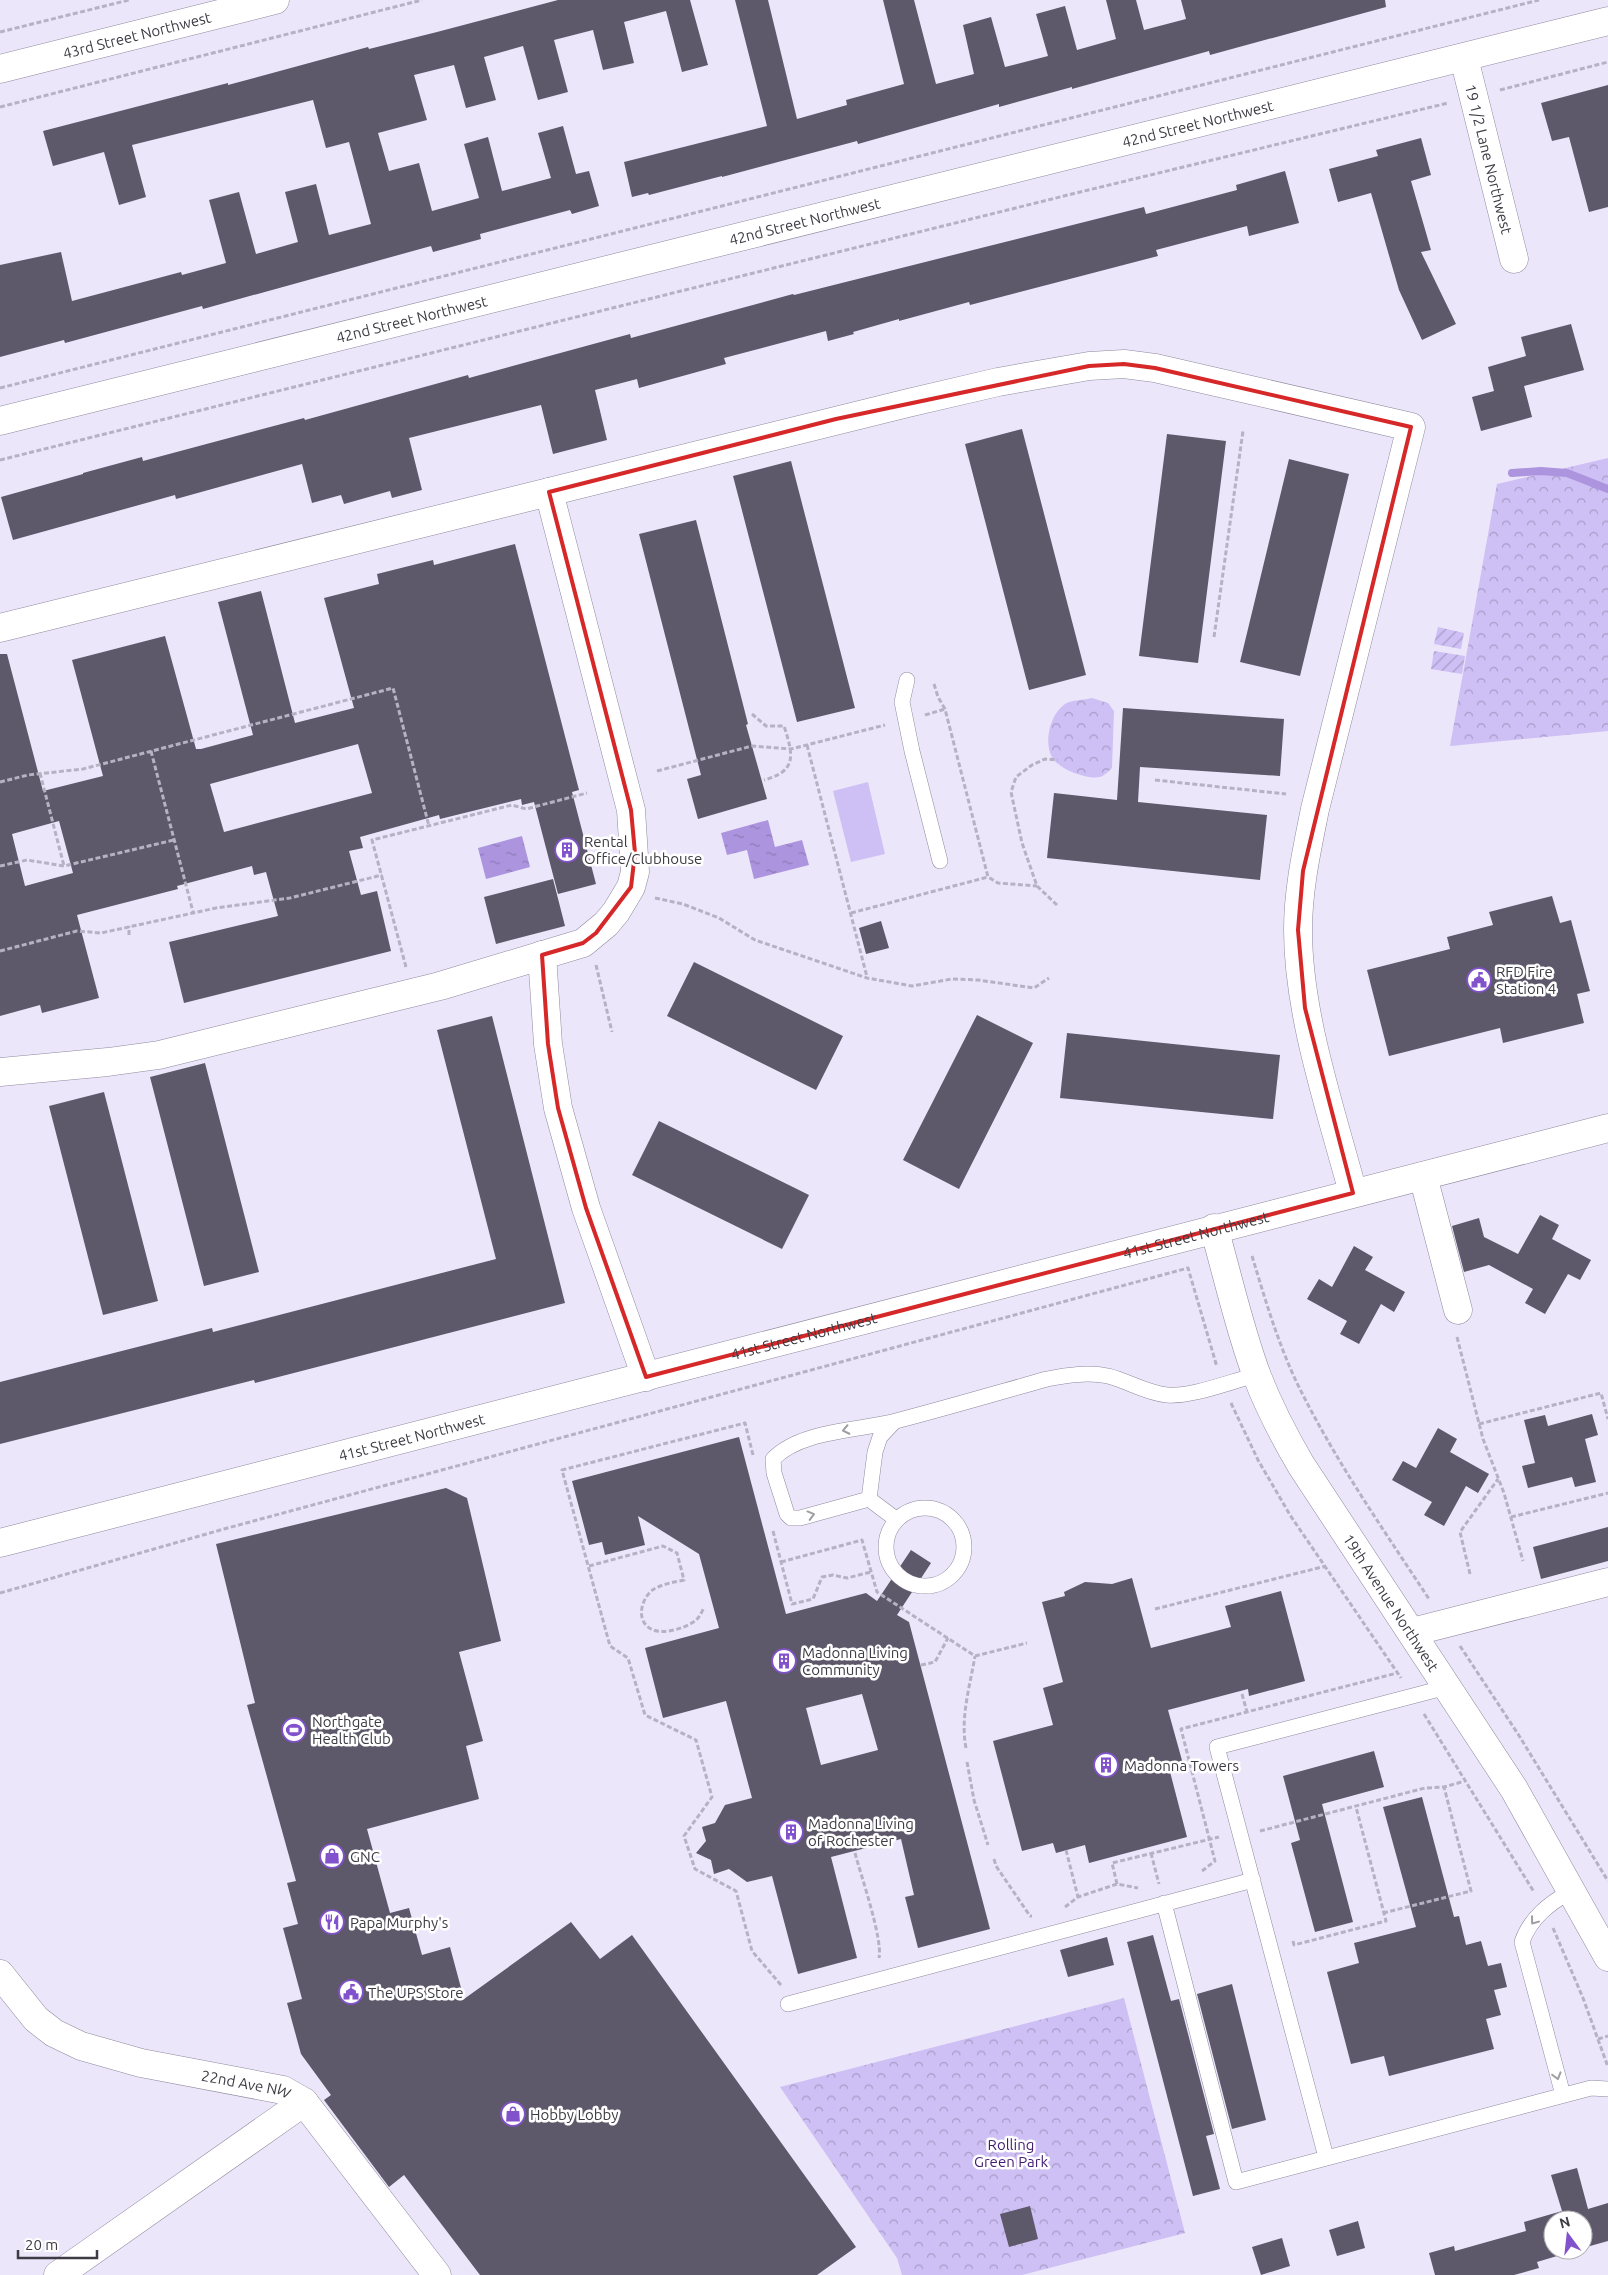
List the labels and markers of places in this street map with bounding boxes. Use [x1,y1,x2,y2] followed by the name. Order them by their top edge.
[584,833,702,867] place label: Rental Office/Clubhouse
[554,837,580,863] building icon: Rental Office/Clubhouse
[1496,963,1556,997] place label: RFD Fire Station 4
[1466,967,1492,993] public building icon: RFD Fire Station 4
[802,1644,908,1678] place label: Madonna Living Community
[771,1648,797,1674] building icon: Madonna Living Community
[312,1713,391,1747] place label: Northgate Health Club
[281,1717,307,1743] sports icon: Northgate Health Club
[1093,1752,1119,1778] building icon: Madonna Towers
[1124,1757,1239,1774] place label: Madonna Towers
[808,1815,914,1849] place label: Madonna Living of Rochester
[778,1819,804,1845] building icon: Madonna Living of Rochester
[319,1843,345,1869] shop icon: GNC
[350,1848,380,1865] place label: GNC
[319,1909,345,1935] restaurant icon: Papa Murphy's
[350,1914,448,1931] place label: Papa Murphy's
[338,1979,364,2005] public building icon: The UPS Store
[368,1984,464,2001] place label: The UPS Store
[500,2101,526,2127] shop icon: Hobby Lobby
[530,2106,619,2123] place label: Hobby Lobby

